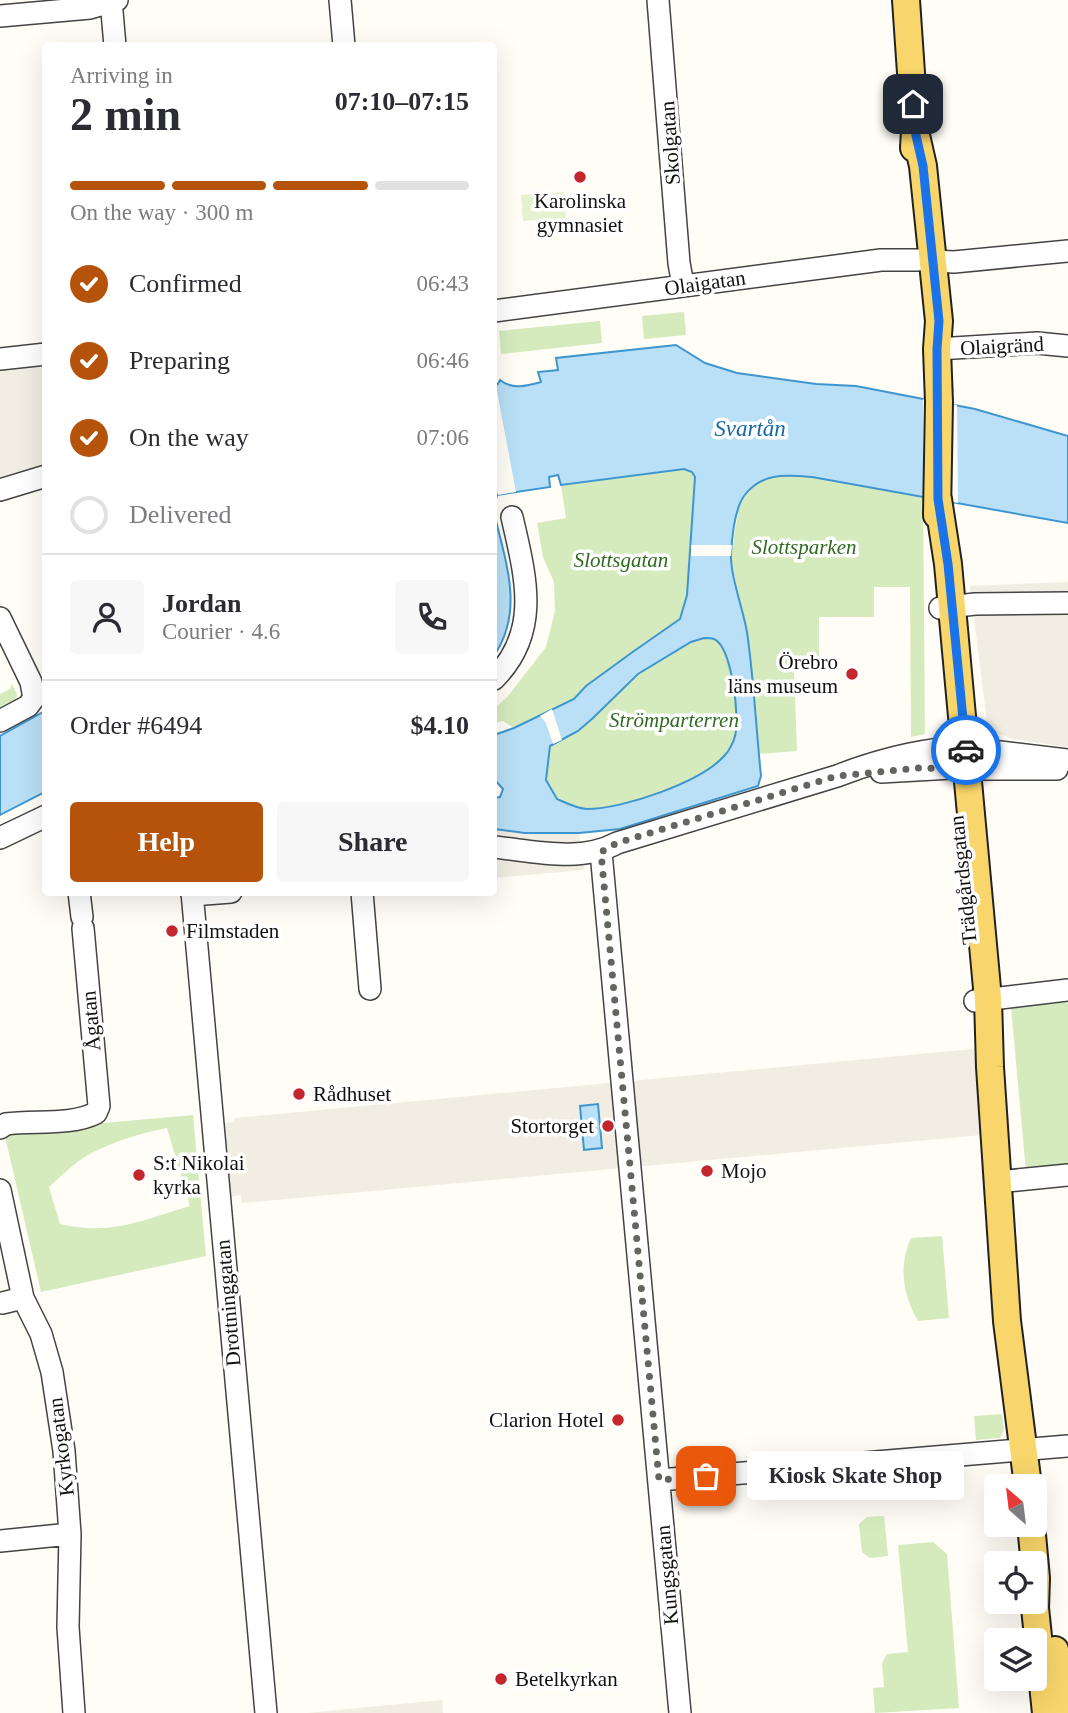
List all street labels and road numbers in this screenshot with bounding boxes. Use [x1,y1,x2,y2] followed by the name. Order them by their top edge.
[655,100,685,186] street label: Skolgatan
[663,265,748,301] street label: Olaigatan
[959,332,1045,360] street label: Olaigränd
[944,814,982,946] street label: Trädgårdsgatan
[76,989,106,1052] street label: Ågatan
[210,1238,245,1367] street label: Drottninggatan
[43,1396,79,1498] street label: Kyrkogatan
[651,1523,683,1626] street label: Kungsgatan

